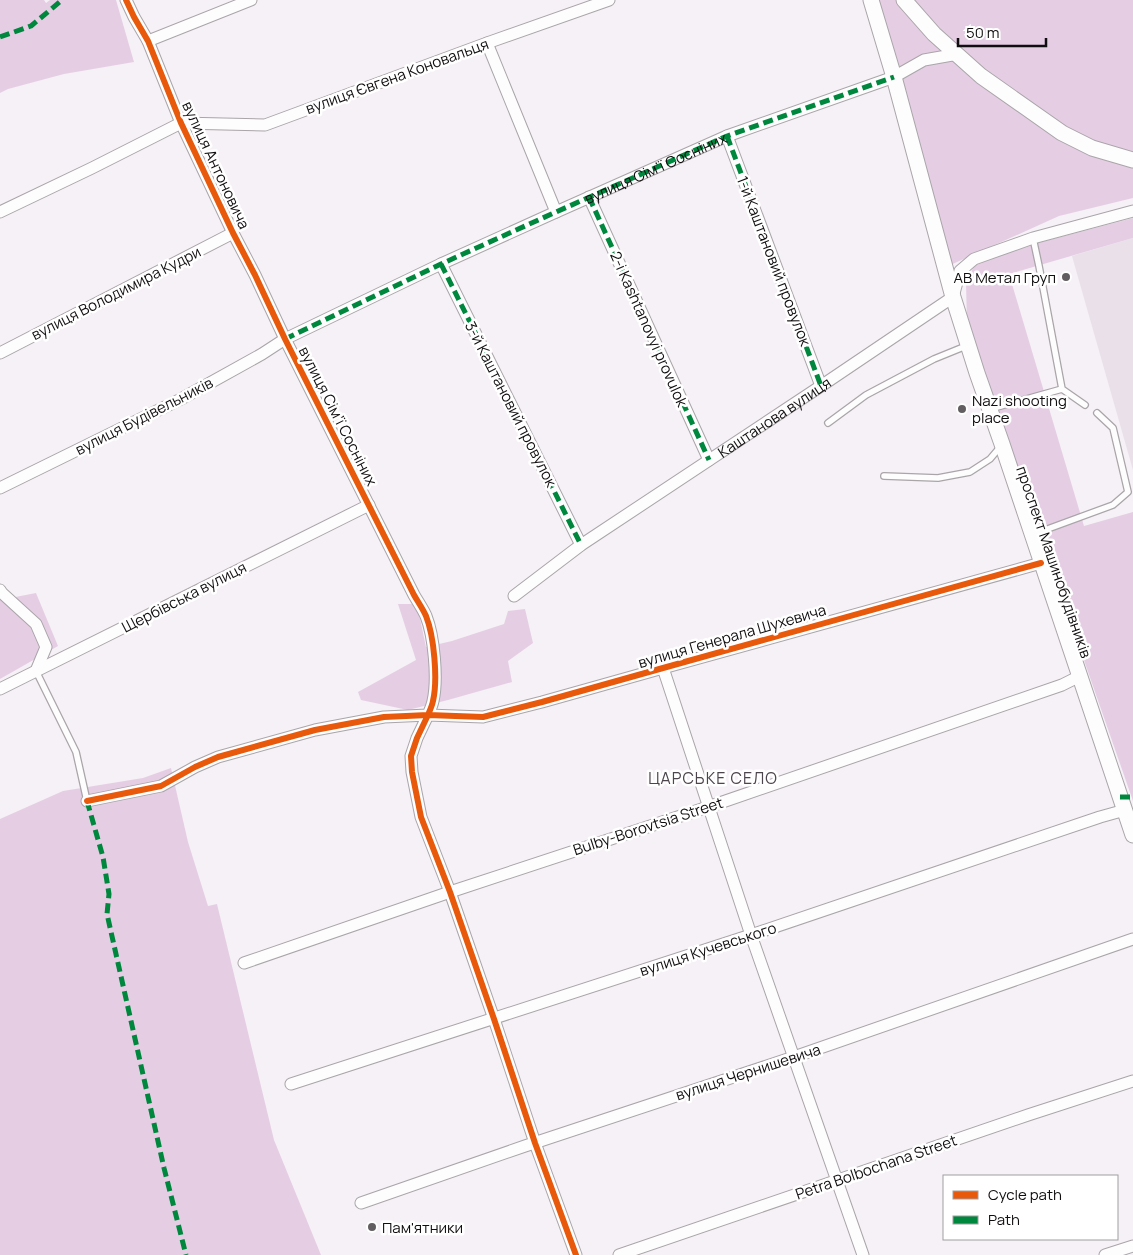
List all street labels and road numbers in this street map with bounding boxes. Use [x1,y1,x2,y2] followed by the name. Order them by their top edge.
[303,33,491,119] street label: вулиця Євгена Коновальця
[177,98,255,232] street label: вулиця Антоновича
[581,127,730,209] street label: вулиця Сім’ї Сосніних
[732,173,816,350] street label: 1-й Каштановий провулок
[28,241,204,345] street label: вулиця Володимира Кудри
[605,248,693,411] street label: 2-i Kashtanovyi provulok
[460,318,562,491] street label: 3-й Каштановий провулок
[294,343,382,489] street label: вулиця Сім’ї Сосніних
[71,372,217,460] street label: вулиця Будівельників
[713,372,835,462] street label: Каштанова вулиця
[1011,463,1097,661] street label: проспект Машинобудівників
[118,556,250,638] street label: Щербівська вулиця
[635,599,829,673] street label: вулиця Генерала Шухевича
[570,792,726,860] street label: Bulby-Borovtsia Street
[637,917,779,981] street label: вулиця Кучевського
[673,1039,823,1105] street label: вулиця Чернишевича
[793,1129,959,1205] street label: Petra Bolbochana Street

